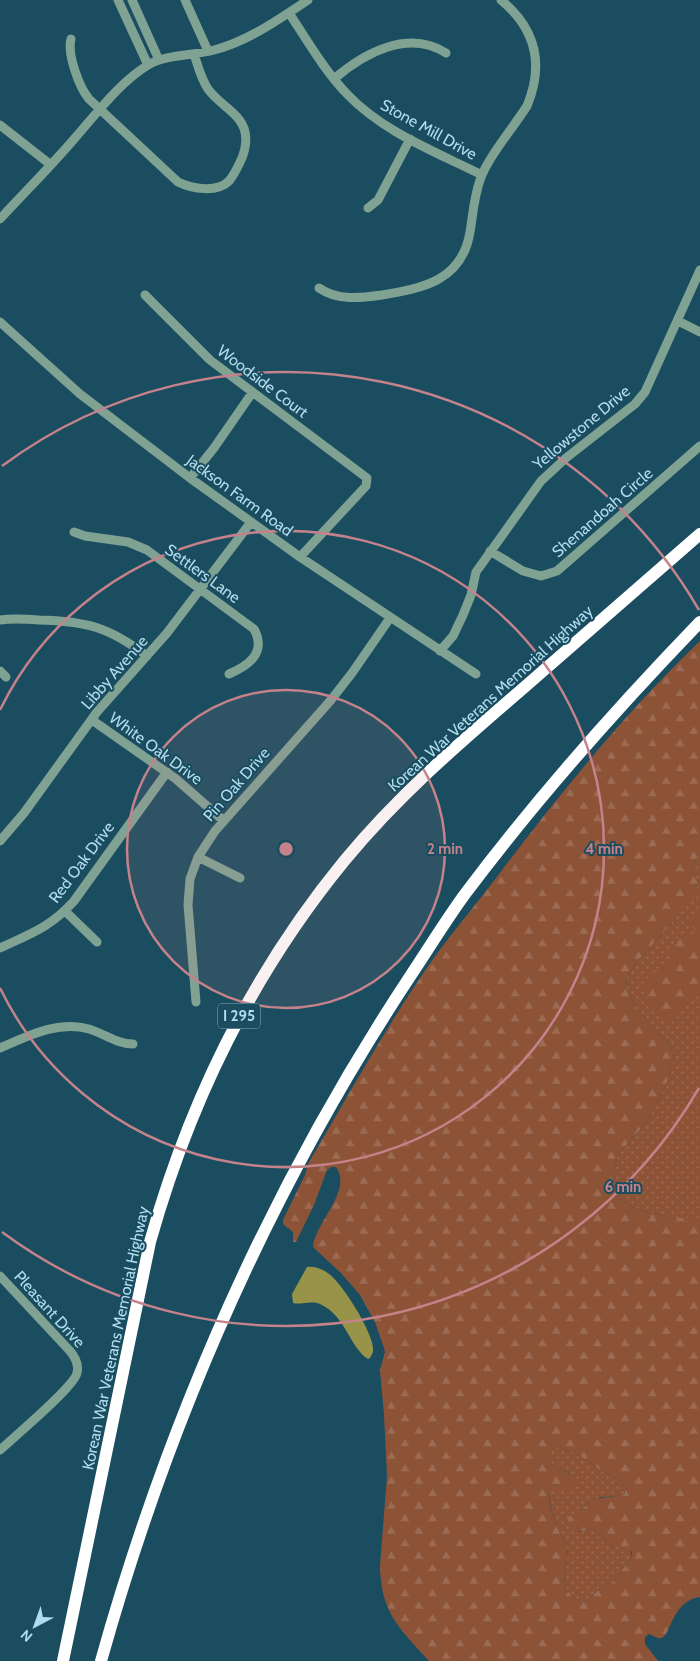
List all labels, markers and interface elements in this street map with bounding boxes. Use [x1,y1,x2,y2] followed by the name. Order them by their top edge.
[377,95,480,164] street label: Stone Mill Drive
[213,341,312,422] street label: Woodside Court
[528,381,634,474] street label: Yellowstone Drive
[182,450,296,540] street label: Jackson Farm Road
[548,464,657,561] street label: Shenandoah Circle
[161,540,244,607] street label: Settlers Lane
[384,601,597,795] street label: Korean War Veterans Memorial Highway
[77,632,152,713] street label: Libby Avenue
[105,708,206,789] street label: White Oak Drive
[199,744,274,825] street label: Pin Oak Drive
[45,818,118,907] street label: Red Oak Drive
[277,840,295,858] centre of rings
[427,840,463,858] text: 2 min
[585,840,623,858] text: 4 min
[218,1004,260,1028] road number: I 295
[605,1178,641,1196] text: 6 min
[78,1205,153,1472] street label: Korean War Veterans Memorial Highway
[10,1267,89,1352] street label: Pleasant Drive
[10,1601,60,1651] north arrow
[17,1626,36,1646] text: N

